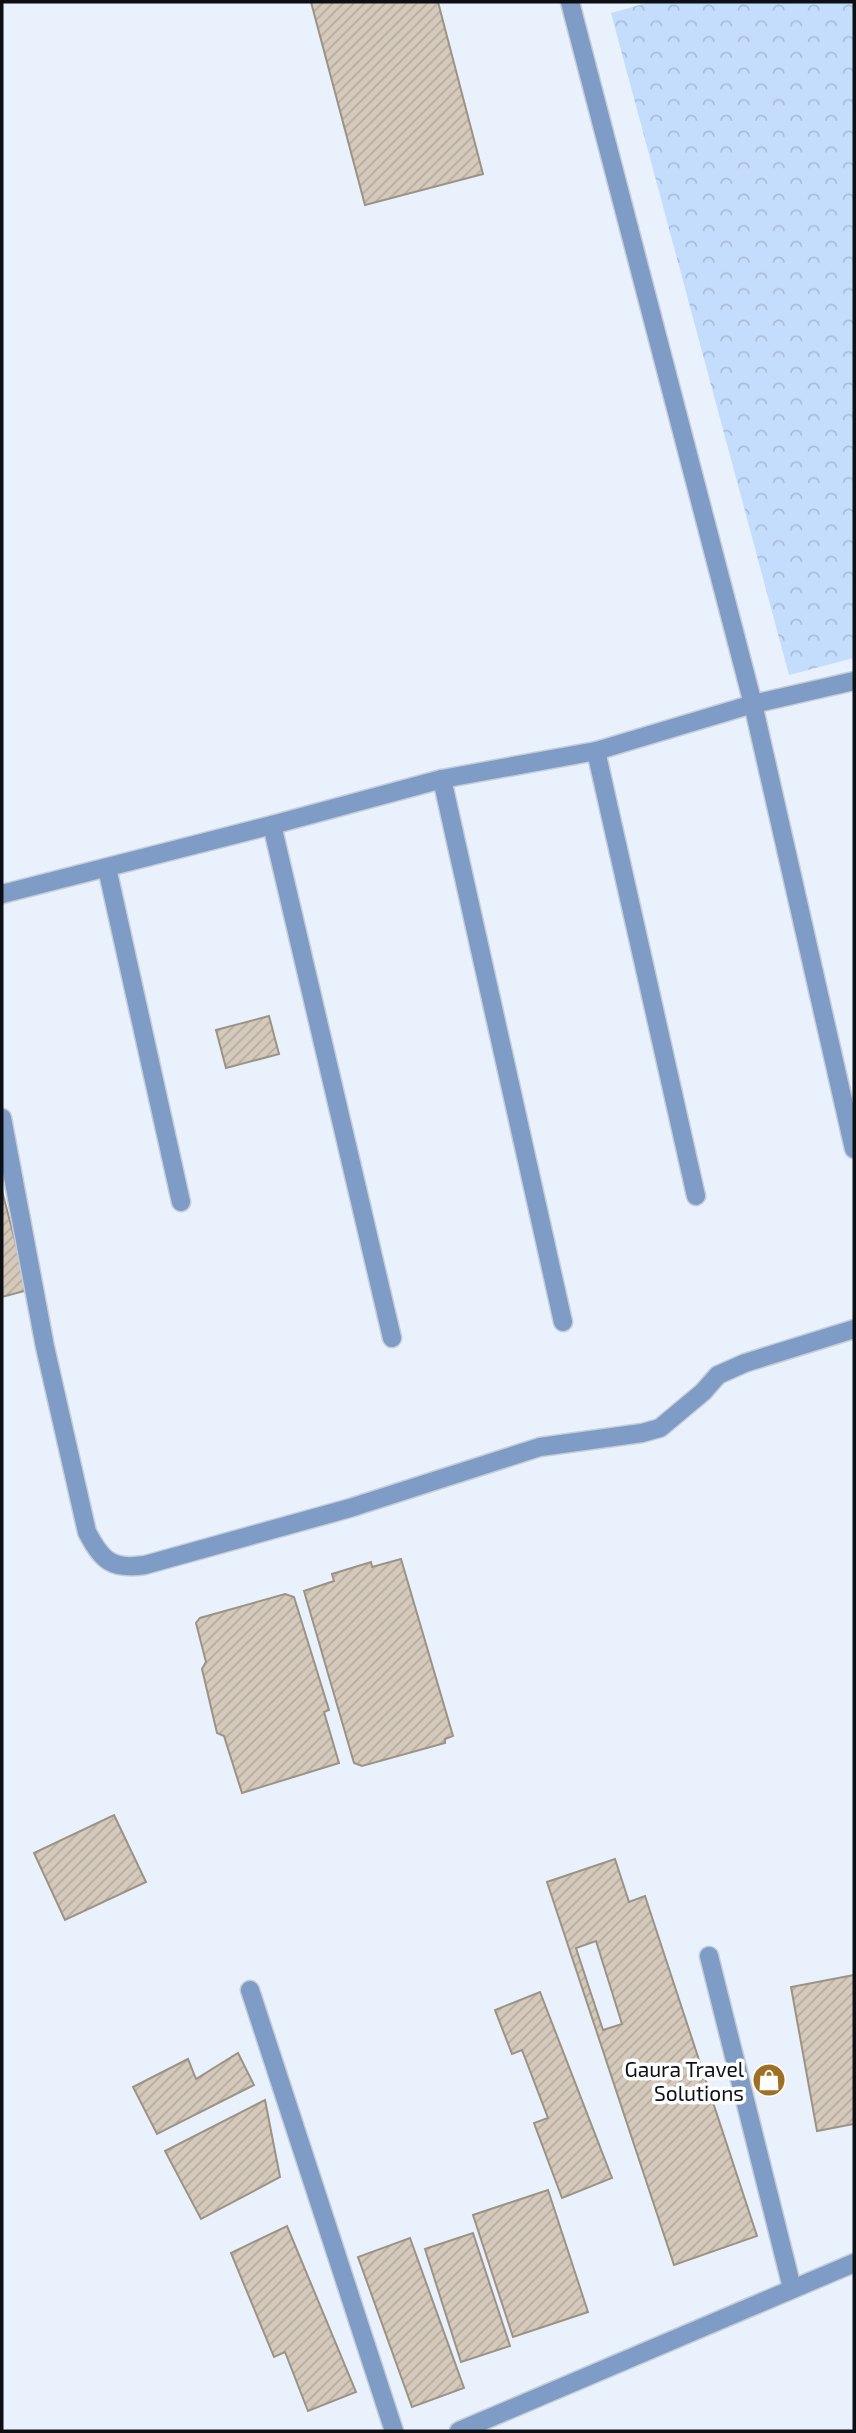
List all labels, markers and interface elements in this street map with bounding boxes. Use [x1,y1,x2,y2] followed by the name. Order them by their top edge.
[624,2056,745,2105] place label: Gaura Travel Solutions
[750,2061,788,2099] shop icon: Gaura Travel Solutions

